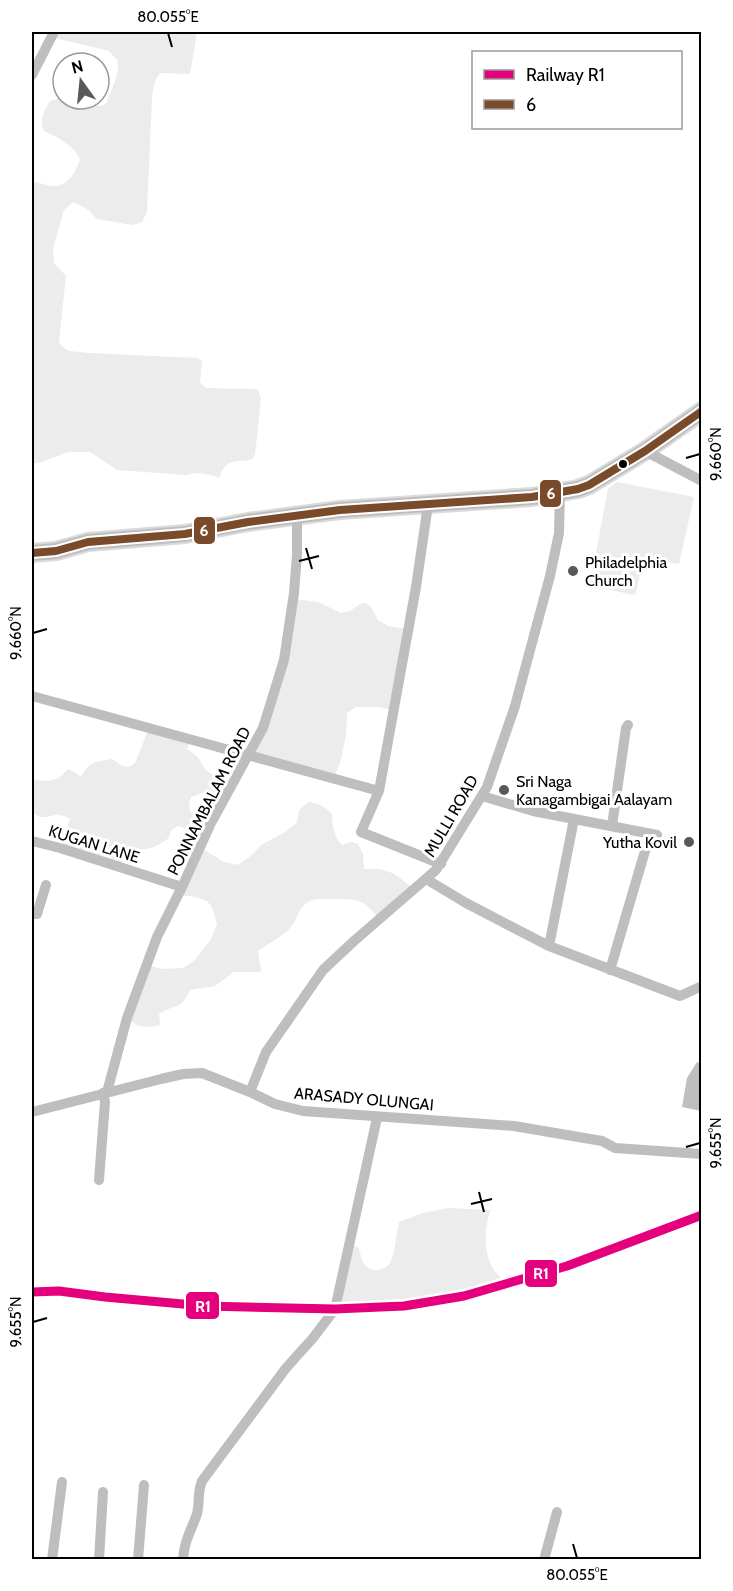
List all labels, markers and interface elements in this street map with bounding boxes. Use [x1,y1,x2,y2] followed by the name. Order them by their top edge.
[137,8,199,26] text: 80.055°E
[51,51,111,111] north arrow
[472,51,682,129] legend
[69,56,85,78] text: N
[526,64,605,86] text: Railway R1
[526,94,536,116] text: 6
[707,427,725,481] text: 9.660°N
[617,458,629,470] unlabelled marker
[539,479,562,508] line badge: 6
[547,484,556,503] text: 6
[193,516,216,545] line badge: 6
[200,521,209,540] text: 6
[585,553,667,590] place label: Philadelphia Church
[566,564,580,578] marker: Philadelphia Church
[7,606,25,660] text: 9.660°N
[163,724,255,878] street label: PONNAMBALAM ROAD
[420,772,482,860] street label: MULLI ROAD
[516,772,672,809] place label: Sri Naga Kanagambigai Aalayam
[497,783,511,797] marker: Sri Naga Kanagambigai Aalayam
[46,821,142,867] street label: KUGAN LANE
[602,833,677,852] place label: Yutha Kovil
[682,835,696,849] marker: Yutha Kovil
[293,1083,435,1115] street label: ARASADY OLUNGAI
[707,1118,725,1169] text: 9.655°N
[524,1259,558,1288] line badge: R1
[533,1264,549,1283] text: R1
[185,1291,220,1320] line badge: R1
[7,1297,25,1348] text: 9.655°N
[195,1297,211,1316] text: R1
[546,1566,608,1584] text: 80.055°E

